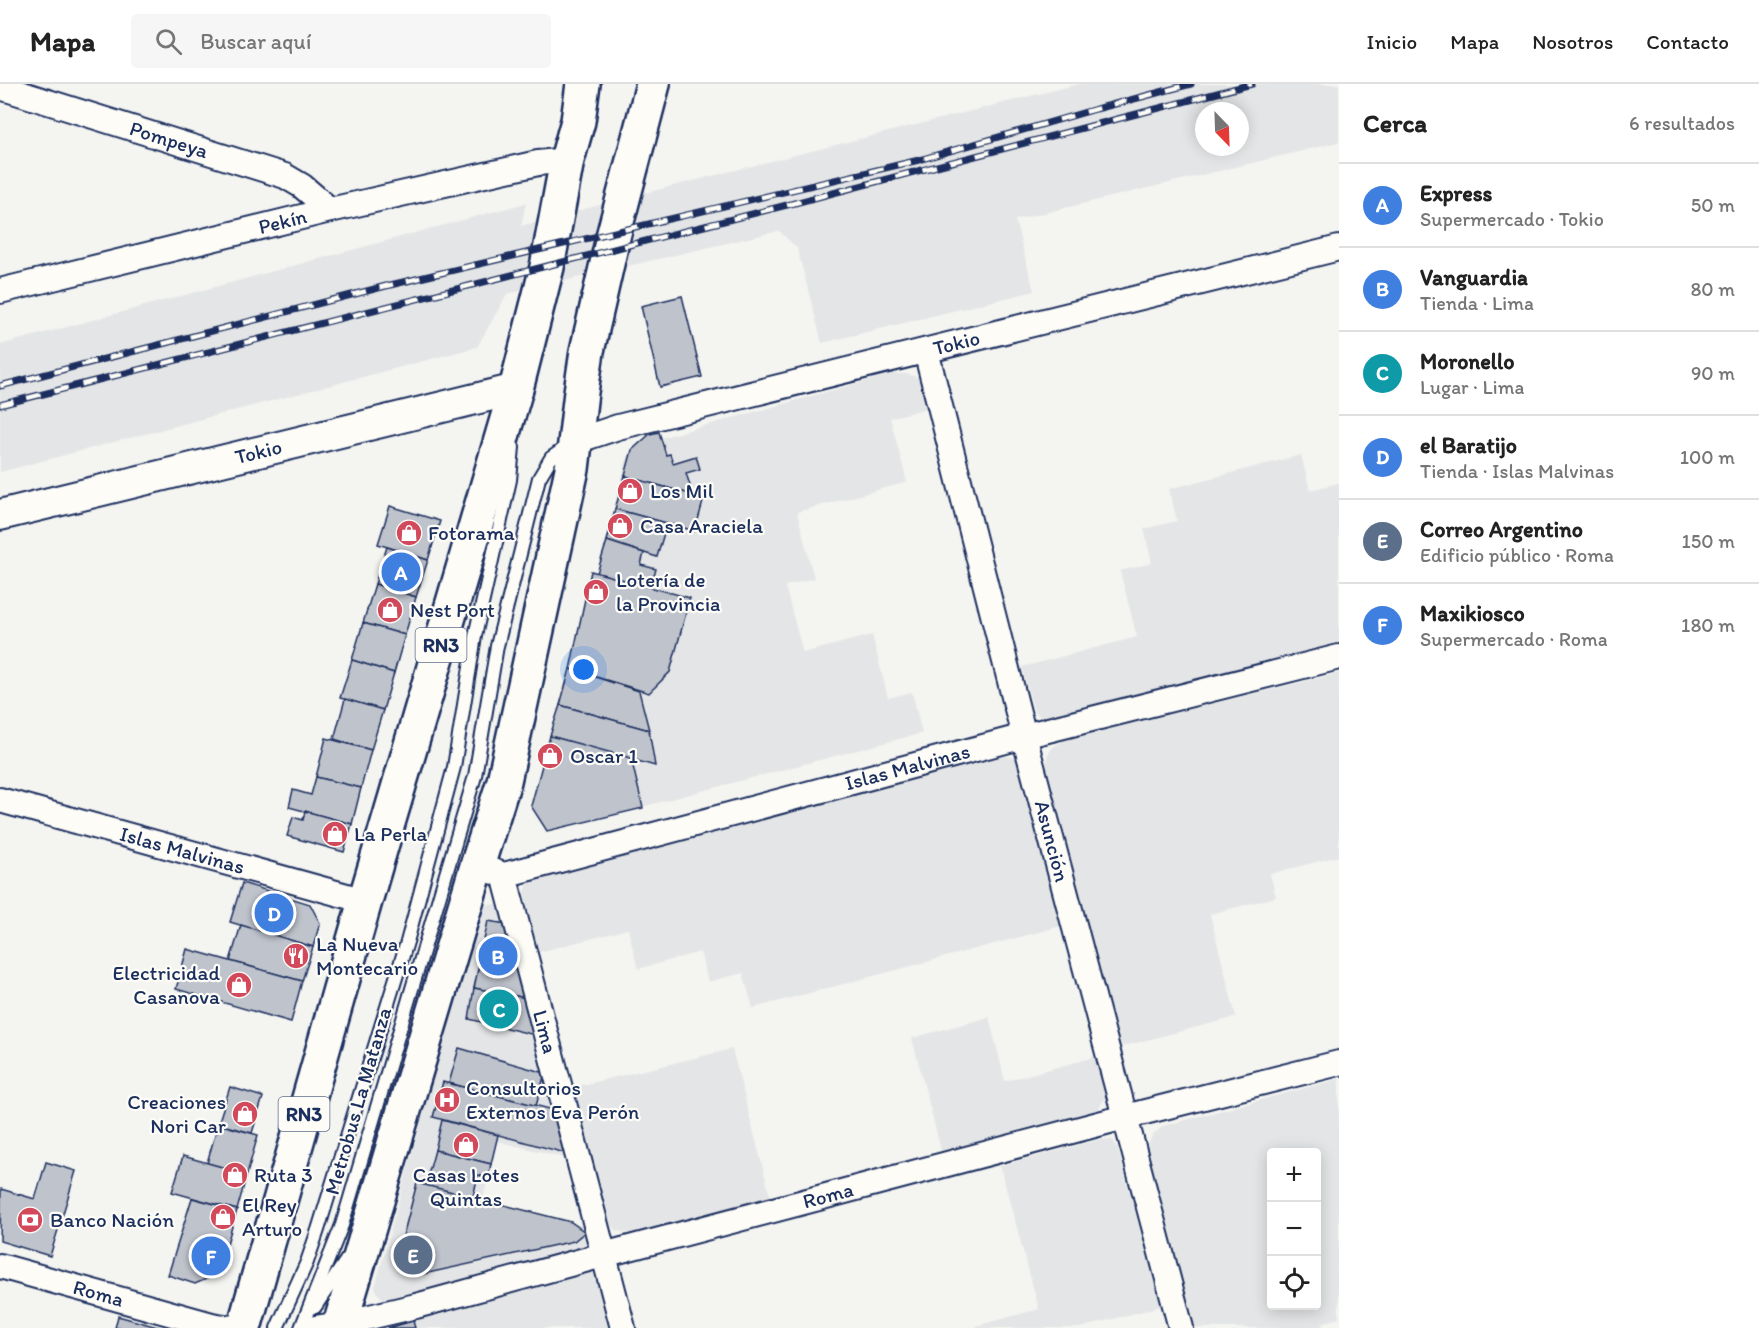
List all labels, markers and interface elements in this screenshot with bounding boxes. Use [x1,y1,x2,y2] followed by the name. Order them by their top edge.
[131,14,551,68] search box
[30,24,95,58] text: Mapa
[152,25,185,58] icon: search
[200,28,311,55] text: Buscar aquí
[1367,29,1417,54] text: Inicio
[1450,29,1499,54] text: Mapa
[1532,29,1613,54] text: Nosotros
[1646,29,1729,54] text: Contacto
[1195,102,1249,156] north arrow
[1363,107,1427,139] text: Cerca
[1629,111,1735,135] text: 6 resultados
[127,115,212,163] street label: Pompeya
[1420,180,1492,207] text: Express
[1376,193,1389,217] text: A
[1691,193,1735,217] text: 50 m
[256,203,309,239] street label: Pekín
[1420,207,1604,231] text: Supermercado · Tokio
[1420,264,1528,291] text: Vanguardia
[1376,277,1389,301] text: B
[1690,277,1735,301] text: 80 m
[1420,291,1534,315] text: Tienda · Lima
[930,325,982,360] street label: Tokio
[1420,348,1515,375] text: Moronello
[1376,361,1389,385] text: C
[1691,361,1735,385] text: 90 m
[1420,375,1524,399] text: Lugar · Lima
[1420,432,1517,459] text: el Baratijo
[232,434,284,469] street label: Tokio
[1376,445,1389,469] text: D
[1680,445,1735,469] text: 100 m
[1420,459,1614,483] text: Tienda · Islas Malvinas
[615,476,645,506] shop icon: Los Mil
[650,478,714,503] place label: Los Mil
[605,511,635,541] shop icon: Casa Araciela
[640,513,763,538] place label: Casa Araciela
[1420,516,1583,543] text: Correo Argentino
[394,518,424,548] shop icon: Fotorama
[428,520,515,545] place label: Fotorama
[1377,529,1388,553] text: E
[1682,529,1735,553] text: 150 m
[1420,543,1614,567] text: Edificio público · Roma
[382,550,420,594] pin: A
[616,567,720,616] place label: Lotería de la Provincia
[581,577,611,607] shop icon: Lotería de la Provincia
[375,595,405,625] shop icon: Nest Port
[410,597,495,622] place label: Nest Port
[1420,600,1525,627] text: Maxikiosco
[1377,613,1388,637] text: F
[1681,613,1735,637] text: 180 m
[1420,627,1608,651] text: Supermercado · Roma
[416,628,466,662] road number: RN3
[569,655,598,684] your location
[842,738,973,795] street label: Islas Malvinas
[535,741,565,771] shop icon: Oscar 1
[570,743,638,768] place label: Oscar 1
[1030,797,1075,885] street label: Asunción
[320,819,350,849] shop icon: La Perla
[117,821,248,879] street label: Islas Malvinas
[354,821,428,846] place label: La Perla
[254,890,294,936] pin: D
[316,931,418,980] place label: La Nueva Montecario
[478,934,518,978] pin: B
[281,941,311,971] restaurant icon: La Nueva Montecario
[112,960,220,1009] place label: Electricidad Casanova
[224,970,254,1000] shop icon: Electricidad Casanova
[480,986,518,1032] pin: C
[319,1004,396,1198] street label: Metrobus La Matanza
[528,1007,563,1056] street label: Lima
[466,1075,639,1124] place label: Consultorios Externos Eva Perón
[432,1085,462,1115] hospital icon: Consultorios Externos Eva Perón
[127,1089,226,1138] place label: Creaciones Nori Car
[278,1097,330,1131] road number: RN3
[230,1099,260,1129] shop icon: Creaciones Nori Car
[451,1130,481,1160] shop icon: Casas Lotes Quintas
[1267,1148,1321,1310] map controls
[1267,1148,1321,1202] button: +
[220,1160,250,1190] shop icon: Ruta 3
[254,1162,313,1187] place label: Ruta 3
[413,1162,519,1211] place label: Casas Lotes Quintas
[800,1176,856,1214] street label: Roma
[242,1192,302,1241] place label: El Rey Arturo
[208,1202,238,1232] shop icon: El Rey Arturo
[1267,1202,1321,1256] button: −
[15,1205,45,1235] bank icon: Banco Nación
[50,1207,174,1232] place label: Banco Nación
[394,1232,432,1278] pin: E
[192,1234,230,1278] pin: F
[1267,1256,1321,1310] button: locate
[70,1274,126,1312] street label: Roma

